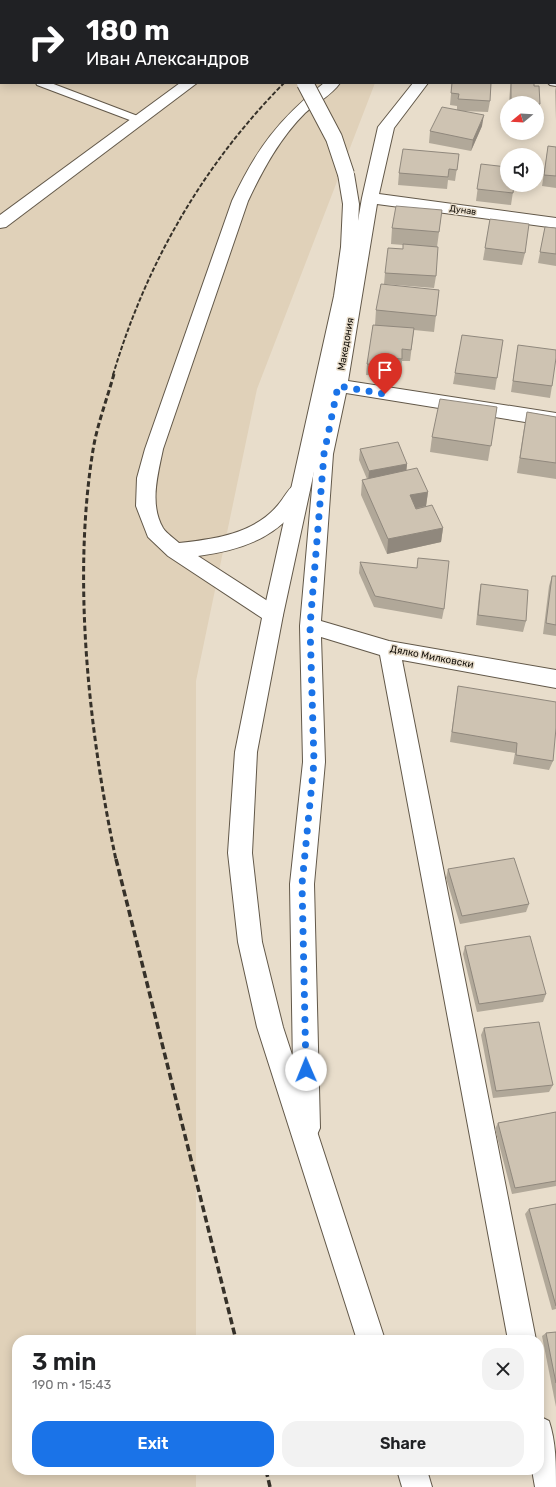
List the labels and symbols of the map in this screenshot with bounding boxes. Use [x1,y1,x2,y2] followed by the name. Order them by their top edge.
[500,96,544,140] north arrow
[449,203,477,217] street label: Дунав
[335,317,357,372] street label: Македония
[368,353,402,394] pin
[389,643,475,671] street label: Дялко Милковски
[285,1049,327,1091] position arrow

